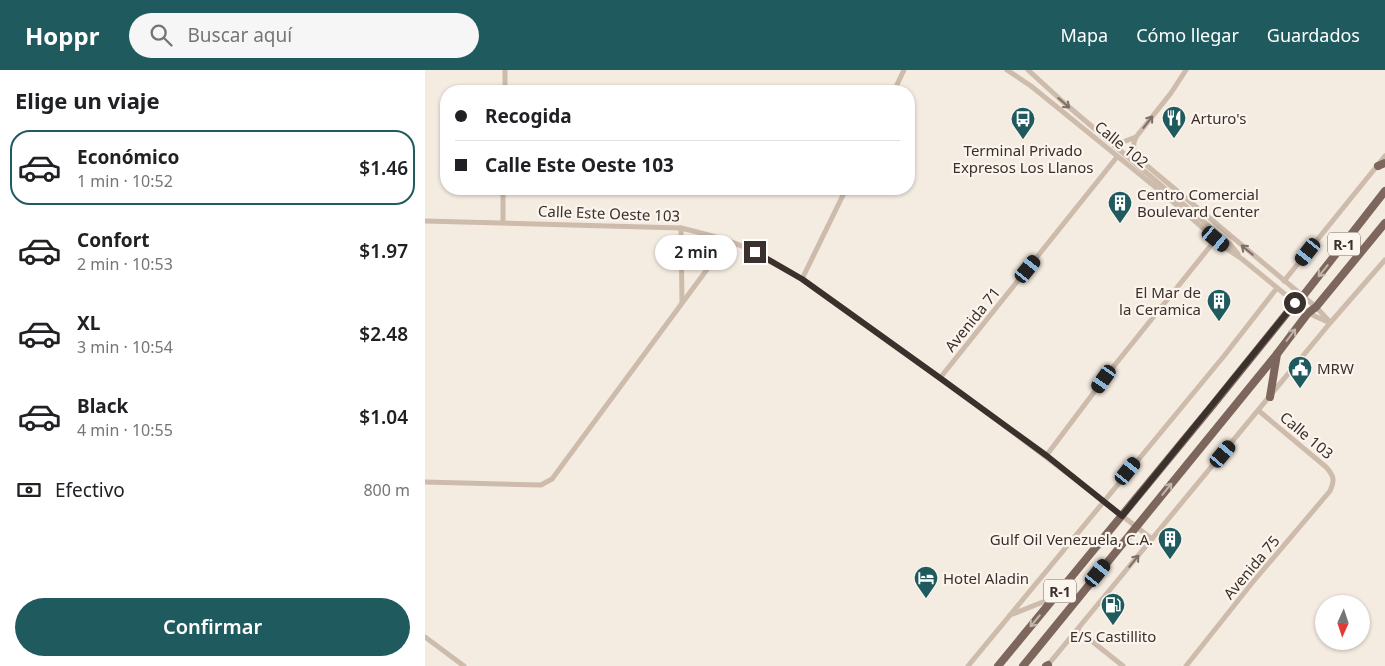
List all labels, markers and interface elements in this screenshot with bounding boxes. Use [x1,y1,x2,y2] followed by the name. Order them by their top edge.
[129,13,479,58] search box
[25,19,99,52] text: Hoppr
[147,21,175,49] icon: search
[187,22,292,48] text: Buscar aquí
[1061,23,1108,47] text: Mapa
[1136,23,1239,47] text: Cómo llegar
[1267,23,1360,47] text: Guardados
[15,85,160,115] text: Elige un viaje
[1057,97,1070,108] one-way arrow
[485,103,572,129] text: Recogida
[1161,105,1187,139] restaurant icon: Arturo's
[1010,106,1036,140] bus stop icon: Terminal Privado Expresos Los Llanos
[1191,108,1246,128] place label: Arturo's
[1091,116,1153,172] street label: Calle 102
[1142,116,1153,129] one-way arrow
[953,140,1093,177] place label: Terminal Privado Expresos Los Llanos
[77,144,179,170] text: Económico
[17,145,62,190] icon: car
[485,152,674,178] text: Calle Este Oeste 103
[359,155,408,181] text: $1.46
[77,170,173,192] text: 1 min · 10:52
[1137,184,1259,221] place label: Centro Comercial Boulevard Center
[1107,190,1133,224] building icon: Centro Comercial Boulevard Center
[538,201,680,225] street label: Calle Este Oeste 103
[1199,224,1232,254] car
[77,227,149,253] text: Confort
[17,228,62,273] icon: car
[1328,232,1360,255] road number: R-1
[655,234,737,270] callout: 2 min
[1292,236,1323,268] car
[359,238,408,264] text: $1.97
[674,241,718,263] text: 2 min
[744,241,766,263] route end
[1241,245,1254,256] one-way arrow
[77,253,173,275] text: 2 min · 10:53
[1012,253,1043,285] car
[1317,264,1328,277] one-way arrow
[1119,282,1201,319] place label: El Mar de la Ceramica
[940,283,1004,355] street label: Avenida 71
[1206,288,1232,322] building icon: El Mar de la Ceramica
[1284,292,1306,314] route start
[77,310,100,336] text: XL
[17,311,62,356] icon: car
[359,321,408,347] text: $2.48
[1286,329,1297,342] one-way arrow
[77,336,173,358] text: 3 min · 10:54
[1287,355,1313,389] public building icon: MRW
[1317,358,1354,378] place label: MRW
[1089,362,1118,396] car
[77,393,128,419] text: Black
[17,394,62,439] icon: car
[359,404,408,430] text: $1.04
[1276,407,1338,463] street label: Calle 103
[77,419,173,441] text: 4 min · 10:55
[1207,438,1238,470] car
[1112,455,1143,487] car
[15,476,43,504] icon: cash
[55,477,125,503] text: Efectivo
[363,479,410,501] text: 800 m
[1161,482,1172,495] one-way arrow
[1157,526,1183,560] building icon: Gulf Oil Venezuela, C.A.
[990,529,1153,549] place label: Gulf Oil Venezuela, C.A.
[1218,531,1284,603] street label: Avenida 75
[1128,555,1139,568] one-way arrow
[1082,557,1113,589] car
[913,565,939,599] hotel icon: Hotel Aladin
[943,568,1029,588] place label: Hotel Aladin
[1044,580,1076,602] road number: R-1
[1100,592,1126,626] fuel station icon: E/S Castillito
[1315,595,1370,650] north arrow
[1315,595,1370,650] map controls
[15,598,410,656] button: Confirmar
[1030,614,1041,627] one-way arrow
[1070,626,1156,646] place label: E/S Castillito

